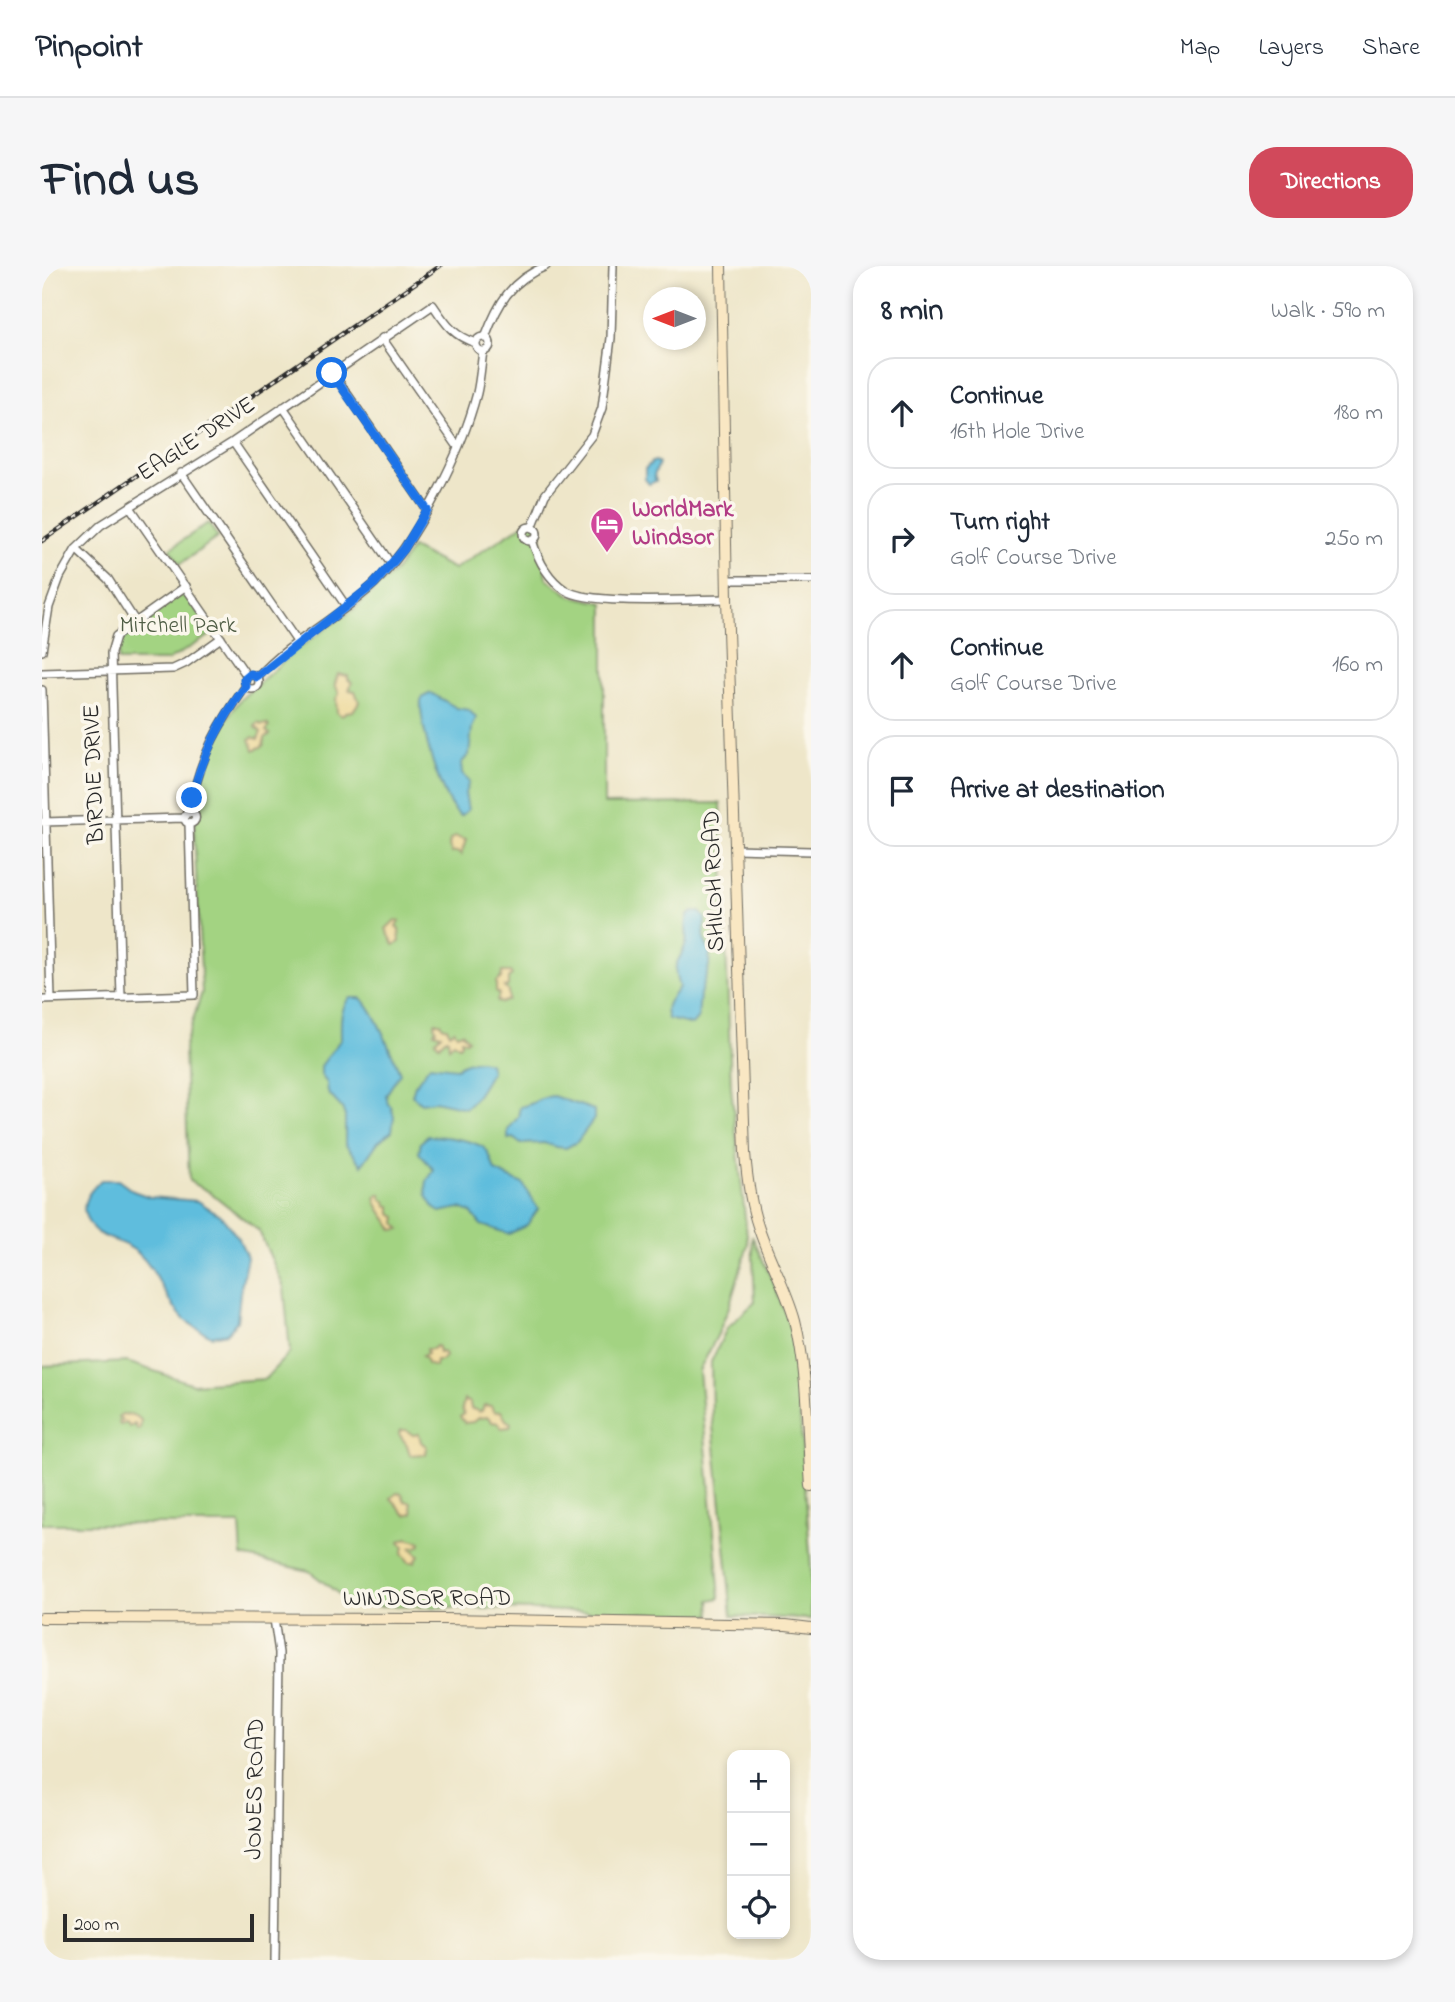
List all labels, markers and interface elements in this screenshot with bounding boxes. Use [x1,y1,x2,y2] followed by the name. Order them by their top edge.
[35,24,143,72] text: Pinpoint
[1180,31,1220,66] text: Map
[1258,31,1324,66] text: Layers
[1362,31,1420,66] text: Share
[42,146,199,218] text: Find us
[1249,147,1413,218] button: Directions
[643,287,706,350] north arrow
[881,290,943,334] text: 8 min
[1271,295,1385,328] text: Walk · 590 m
[316,357,347,388] route start
[950,378,1043,416] text: Continue
[131,389,263,491] street label: EAGLE DRIVE
[883,394,921,432] icon: ahead
[1334,397,1383,430] text: 180 m
[950,416,1084,449] text: 16th Hole Drive
[632,493,734,556] place label: WorldMark Windsor
[950,504,1050,542] text: Turn right
[588,505,626,554] hotel icon: WorldMark Windsor
[883,520,921,558] icon: right
[1325,523,1383,556] text: 250 m
[950,542,1117,575] text: Golf Course Drive
[119,609,237,644] park label: Mitchell Park
[950,630,1043,668] text: Continue
[883,646,921,684] icon: ahead
[1332,649,1383,682] text: 160 m
[950,668,1117,701] text: Golf Course Drive
[75,704,115,845] street label: BIRDIE DRIVE
[883,772,921,810] icon: arrive
[950,772,1165,810] text: Arrive at destination
[176,782,207,813] route end
[695,810,735,952] street label: SHILOH ROAD
[343,1582,511,1617] street label: WINDSOR ROAD
[237,1718,275,1860] street label: JONES ROAD
[727,1750,790,1939] map controls
[727,1750,790,1813] button: +
[727,1813,790,1876] button: −
[727,1876,790,1939] button: locate
[63,1911,254,1943] scale bar
[74,1912,119,1939] text: 200 m

